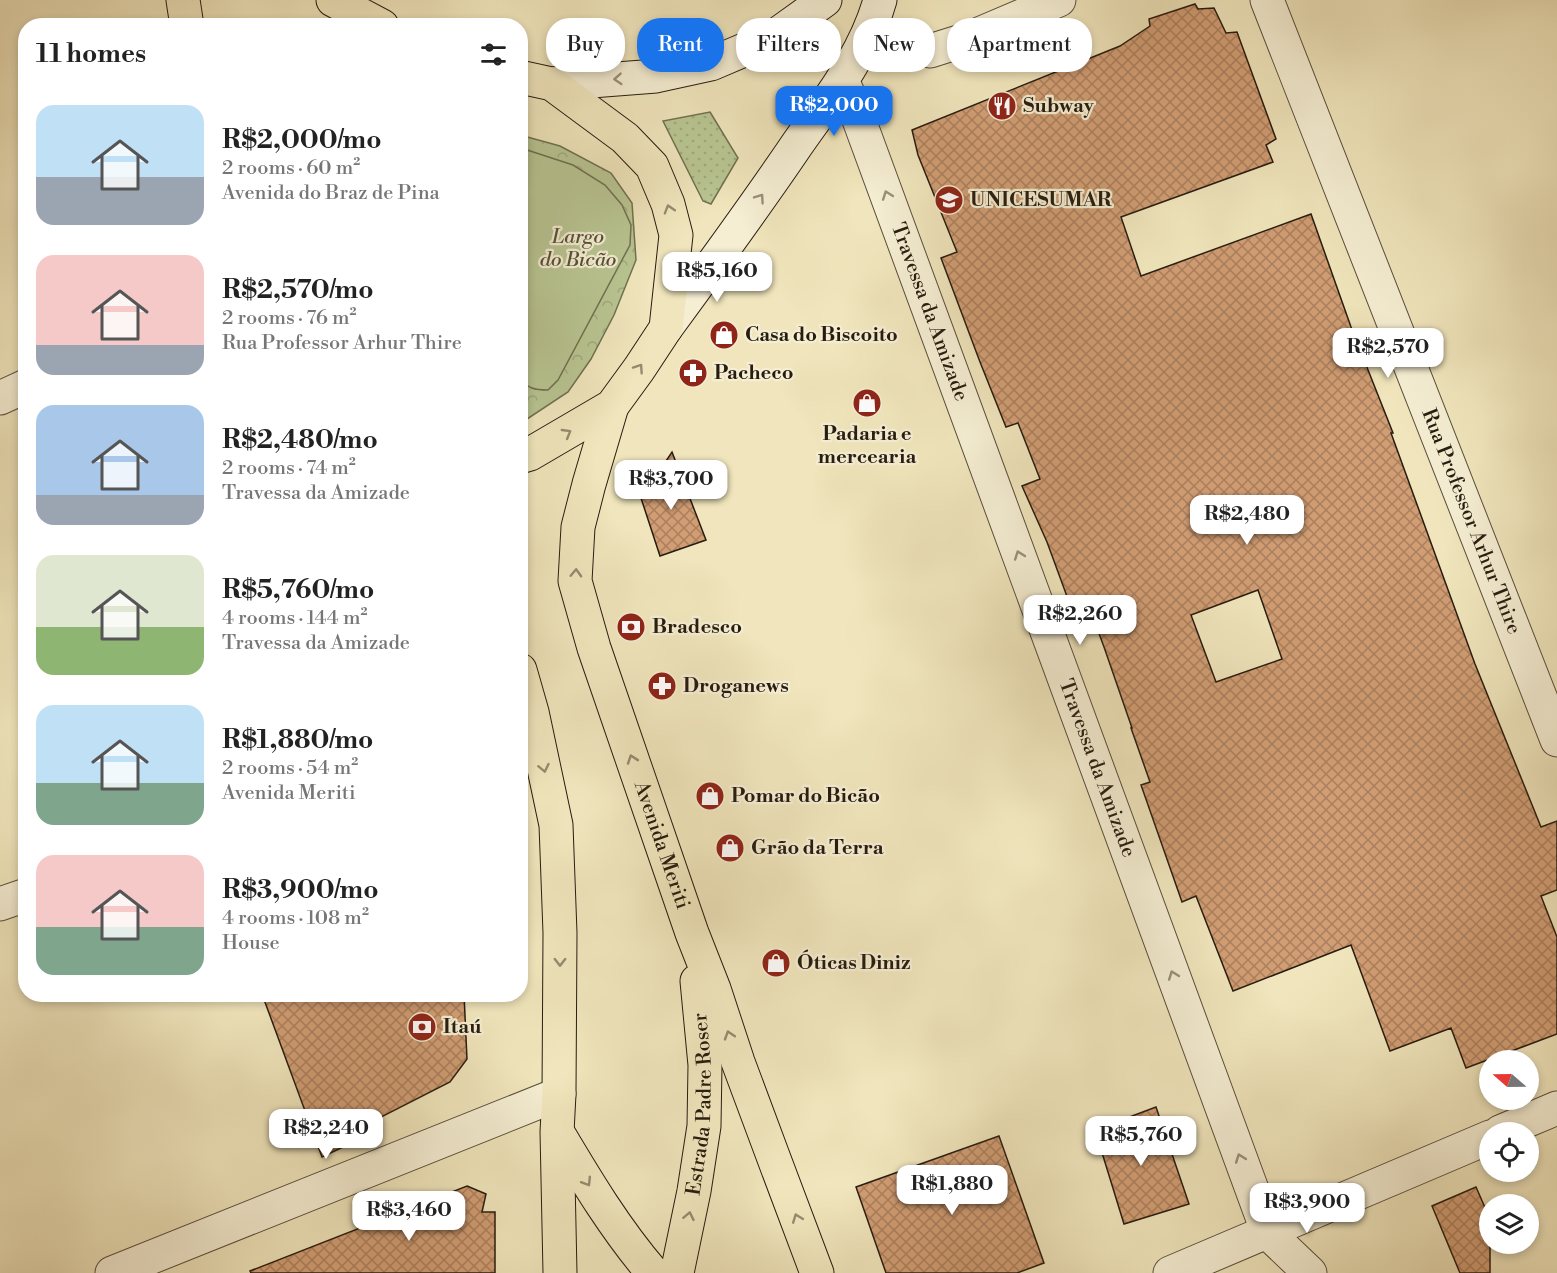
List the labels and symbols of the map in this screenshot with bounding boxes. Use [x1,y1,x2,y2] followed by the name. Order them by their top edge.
[613,72,622,85] one-way arrow
[779,86,889,137] pin: R$2,000
[986,90,1018,122] restaurant icon: Subway
[1023,94,1095,119] place label: Subway
[933,184,965,216] school or university icon: UNICESUMAR
[970,188,1113,213] place label: UNICESUMAR
[881,190,894,201] one-way arrow
[753,194,764,205] one-way arrow
[664,204,676,215] one-way arrow
[885,219,974,405] street label: Travessa da Amizade
[540,225,616,273] park label: Largo do Bicão
[662,252,772,303] pin: R$5,160
[708,319,740,351] shop icon: Casa do Biscoito
[745,323,898,348] place label: Casa do Biscoito
[1333,328,1443,379] pin: R$2,570
[677,357,709,389] pharmacy icon: Pacheco
[714,361,793,386] place label: Pacheco
[632,363,643,374] one-way arrow
[851,387,883,419] shop icon: Padaria e mercearia
[1416,405,1527,638] street label: Rua Professor Arhur Thire
[818,422,916,470] place label: Padaria e mercearia
[561,428,571,440] one-way arrow
[616,460,726,511] pin: R$3,700
[1192,495,1302,546] pin: R$2,480
[1014,550,1026,561] one-way arrow
[569,568,582,577] one-way arrow
[1025,595,1135,646] pin: R$2,260
[615,611,647,643] bank icon: Bradesco
[652,615,742,640] place label: Bradesco
[646,670,678,702] pharmacy icon: Droganews
[683,674,789,699] place label: Droganews
[1053,676,1141,861] street label: Travessa da Amizade
[627,754,639,765] one-way arrow
[537,763,550,773] one-way arrow
[628,777,695,913] street label: Avenida Meriti
[694,780,726,812] shop icon: Pomar do Bicão
[731,784,880,809] place label: Pomar do Bicão
[714,832,746,864] shop icon: Grão da Terra
[751,836,884,861] place label: Grão da Terra
[760,947,792,979] shop icon: Óticas Diniz
[797,949,910,976] place label: Óticas Diniz
[554,957,566,966] one-way arrow
[1168,970,1180,981] one-way arrow
[406,1011,438,1043] bank icon: Itaú
[681,1011,717,1197] street label: Estrada Padre Roser
[443,1015,482,1040] place label: Itaú
[724,1030,737,1041] one-way arrow
[1479,1050,1539,1110] north arrow
[271,1109,381,1160] pin: R$2,240
[1086,1116,1196,1167] pin: R$5,760
[1235,1153,1248,1164] one-way arrow
[897,1165,1007,1216] pin: R$1,880
[580,1176,592,1186] one-way arrow
[1252,1183,1362,1234] pin: R$3,900
[354,1191,464,1242] pin: R$3,460
[682,1211,695,1221] one-way arrow
[791,1214,804,1224] one-way arrow

